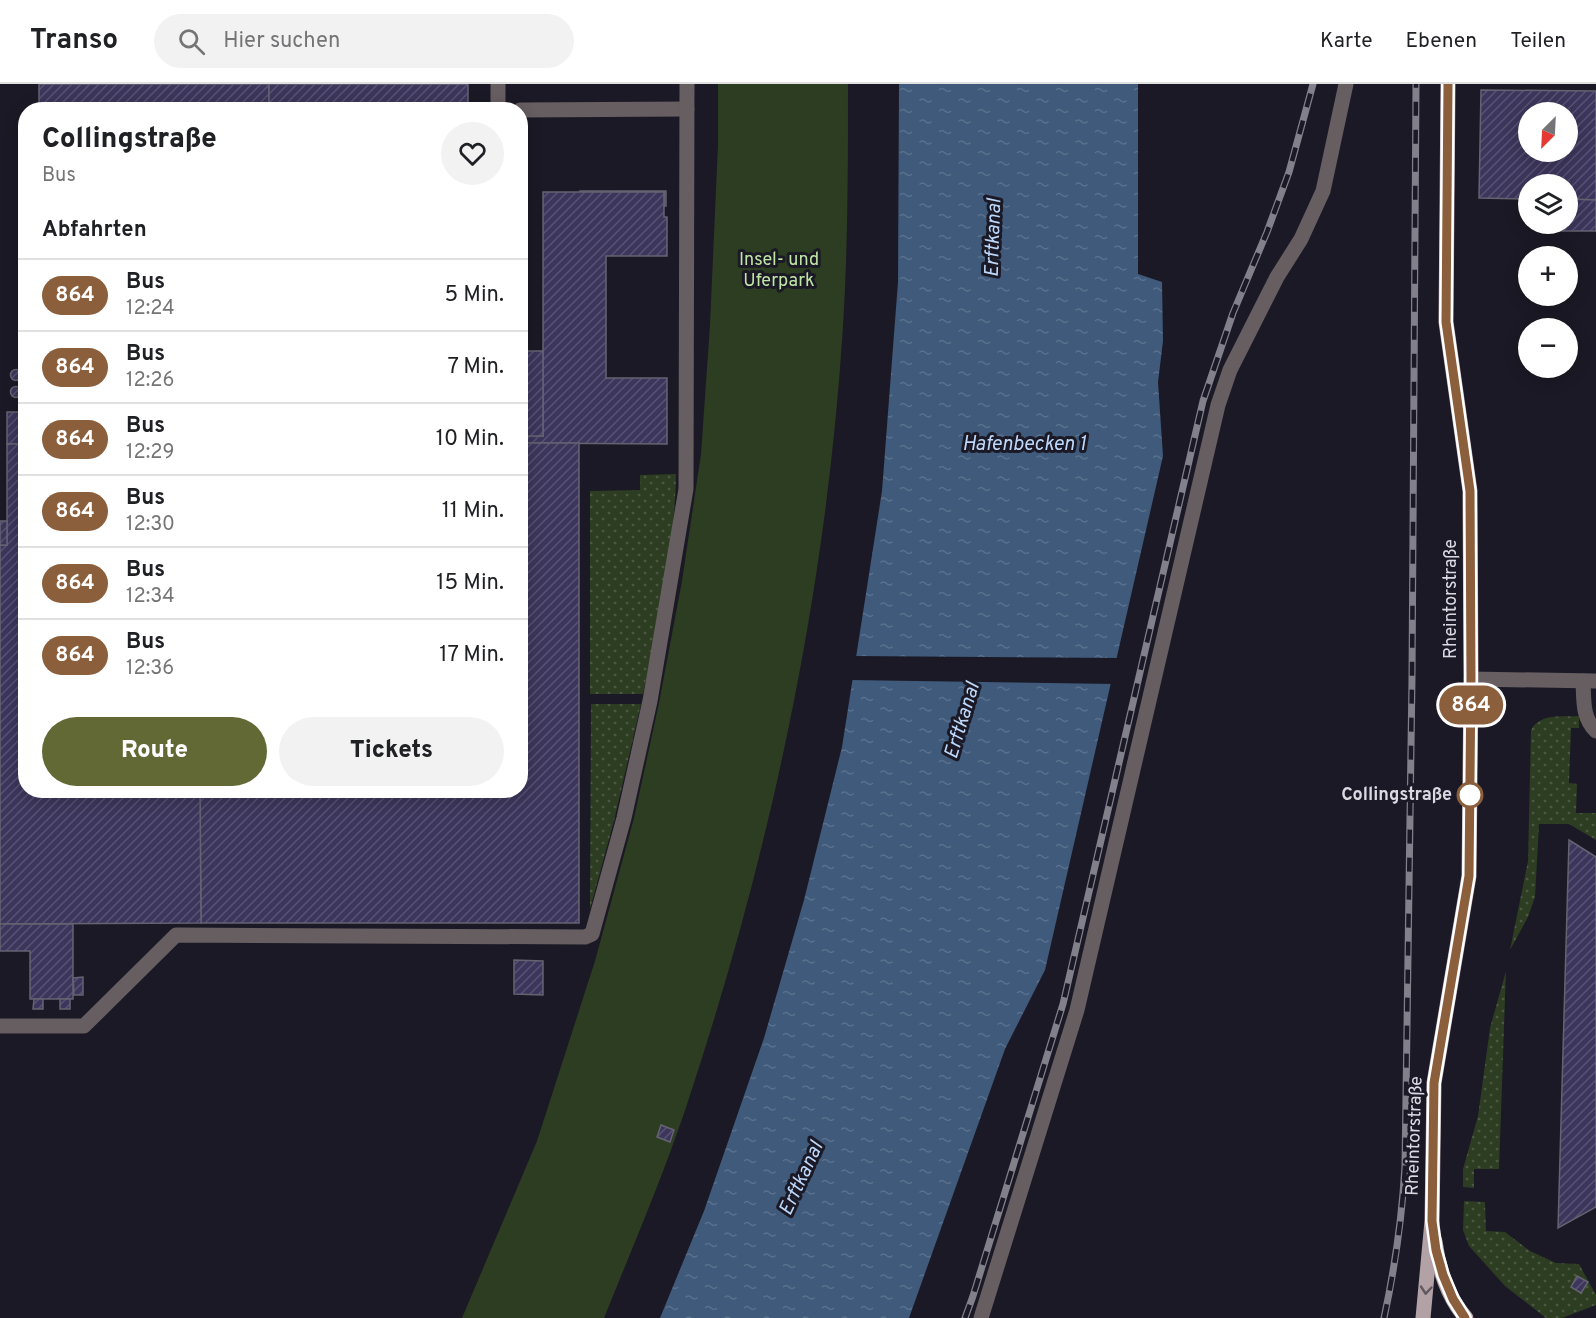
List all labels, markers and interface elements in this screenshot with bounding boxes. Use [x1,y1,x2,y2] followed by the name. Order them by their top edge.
[154,14,574,68] search box
[30,23,118,59] text: Transo
[175,25,208,58] icon: search
[223,28,340,55] text: Hier suchen
[1320,28,1372,55] text: Karte
[1405,28,1477,55] text: Ebenen
[1510,28,1566,55] text: Teilen
[1518,102,1578,162] north arrow
[1518,102,1578,378] map controls
[42,122,217,158] text: Collingstraße
[441,122,504,185] button: heart
[42,163,76,189] text: Bus
[1518,174,1578,234] button: layers
[980,197,1008,278] water label: Erftkanal
[42,217,147,244] text: Abfahrten
[1518,246,1578,306] button: +
[739,249,819,293] park label: Insel- und Uferpark
[126,269,165,296] text: Bus
[55,282,95,309] text: 864
[444,282,504,309] text: 5 Min.
[126,296,175,322] text: 12:24
[1518,318,1578,378] button: −
[126,341,165,368] text: Bus
[55,354,95,381] text: 864
[447,354,504,381] text: 7 Min.
[126,368,174,394] text: 12:26
[126,413,165,440] text: Bus
[55,426,95,453] text: 864
[436,426,504,453] text: 10 Min.
[962,432,1087,458] water label: Hafenbecken 1
[126,440,174,466] text: 12:29
[126,485,165,512] text: Bus
[55,498,95,525] text: 864
[442,498,504,525] text: 11 Min.
[126,512,175,538] text: 12:30
[1440,539,1463,659] street label: Rheintorstraße
[126,557,165,584] text: Bus
[55,570,95,597] text: 864
[436,570,504,597] text: 15 Min.
[126,584,175,610] text: 12:34
[126,629,165,656] text: Bus
[55,642,95,669] text: 864
[439,642,504,669] text: 17 Min.
[126,656,174,682] text: 12:36
[939,679,987,762] water label: Erftkanal
[1436,686,1506,724] line badge: 864
[1451,692,1491,719] text: 864
[42,717,267,786] button: Route
[279,717,504,786] button: Tickets
[1457,782,1483,808] marker: Collingstraße
[1341,784,1452,807] place label: Collingstraße
[1401,1076,1429,1196] street label: Rheintorstraße
[774,1137,831,1220] water label: Erftkanal
[1420,1286,1433,1295] one-way arrow

